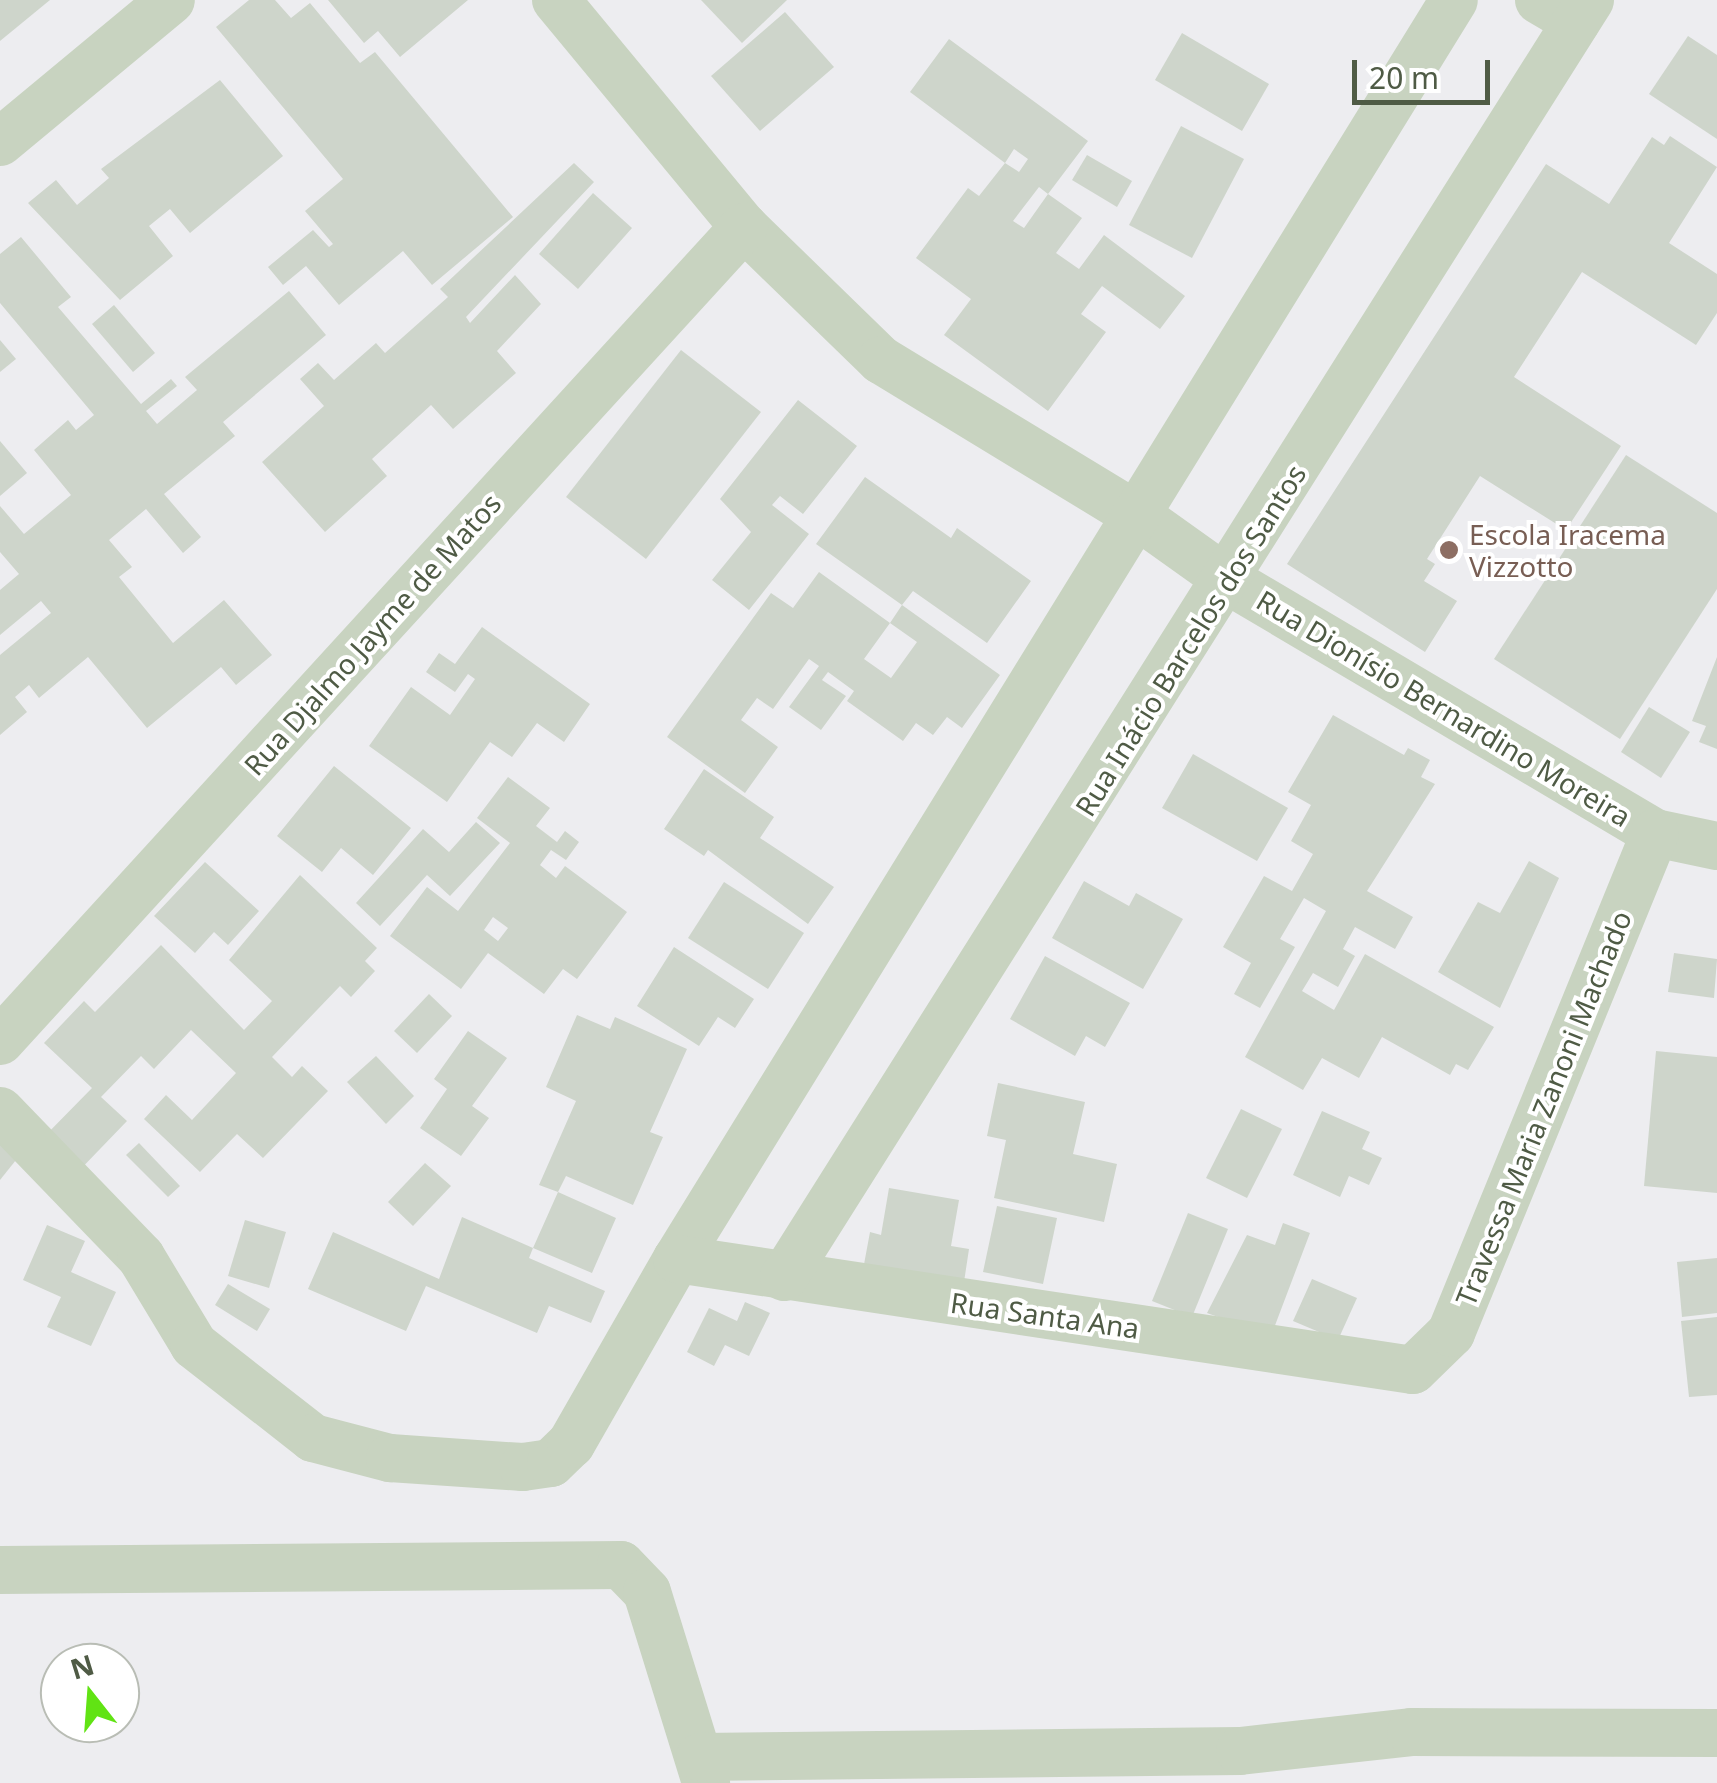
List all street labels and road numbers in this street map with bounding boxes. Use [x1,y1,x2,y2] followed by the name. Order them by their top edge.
[1068,458,1312,822] street label: Rua Inácio Barcelos dos Santos
[237,486,507,782] street label: Rua Djalmo Jayme de Matos
[1251,583,1637,833] street label: Rua Dionísio Bernardino Moreira
[1448,906,1638,1310] street label: Travessa Maria Zanoni Machado
[949,1285,1141,1345] street label: Rua Santa Ana

